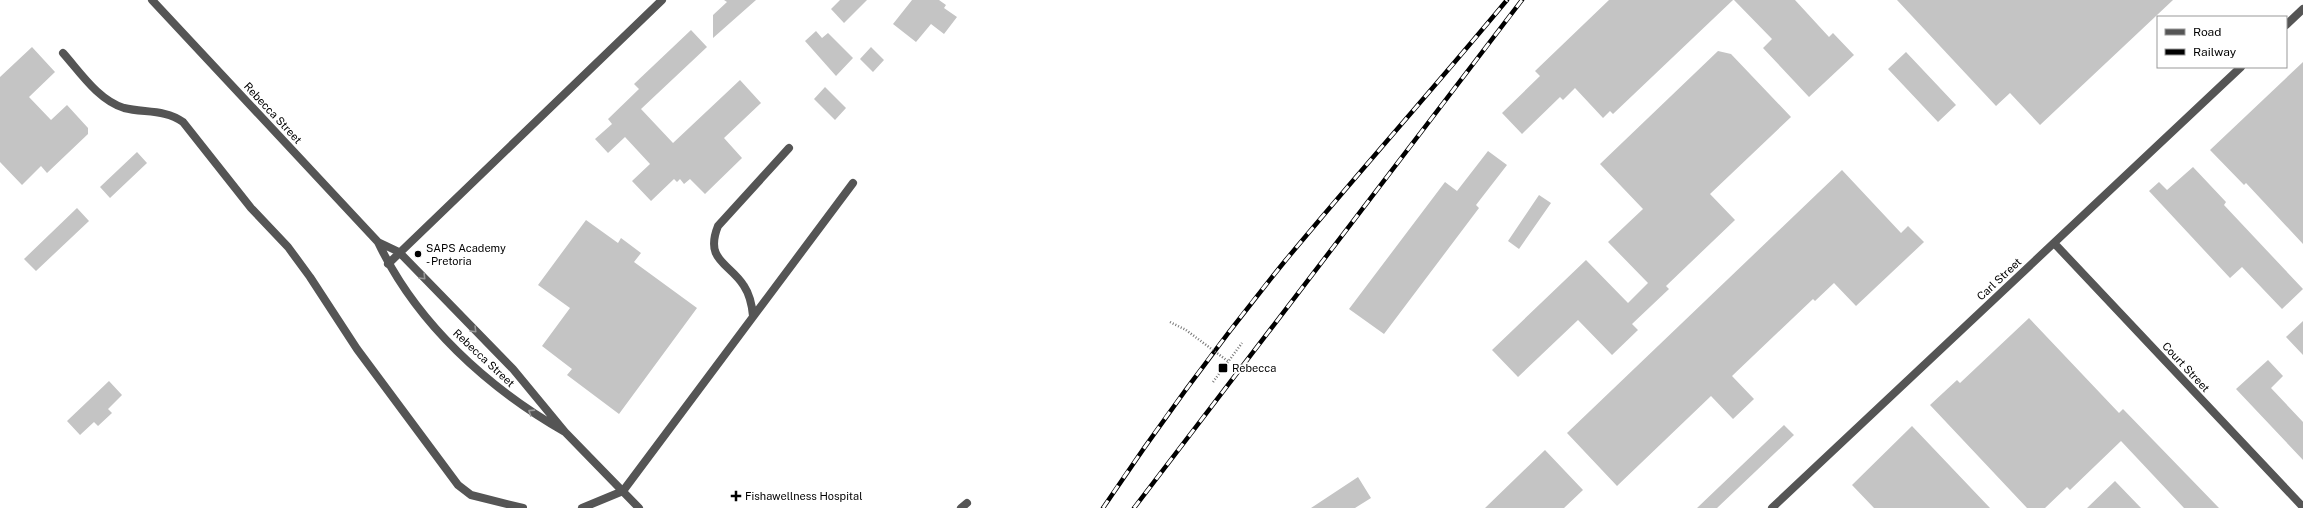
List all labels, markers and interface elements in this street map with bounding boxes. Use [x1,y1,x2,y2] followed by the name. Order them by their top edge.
[2157,16,2287,68] legend
[2193,25,2221,39] text: Road
[2193,45,2237,59] text: Railway
[242,80,304,146] street label: Rebecca Street
[426,242,506,267] place label: SAPS Academy - Pretoria
[413,249,423,259] marker: SAPS Academy - Pretoria
[1974,256,2024,302] street label: Carl Street
[418,272,426,280] one-way arrow
[469,325,477,333] one-way arrow
[451,327,517,389] street label: Rebecca Street
[2160,340,2212,394] street label: Court Street
[1217,362,1229,374] marker: Rebecca
[1232,362,1276,374] place label: Rebecca
[528,409,535,417] one-way arrow
[730,490,742,502] marker: Fishawellness Hospital
[745,490,863,502] place label: Fishawellness Hospital

